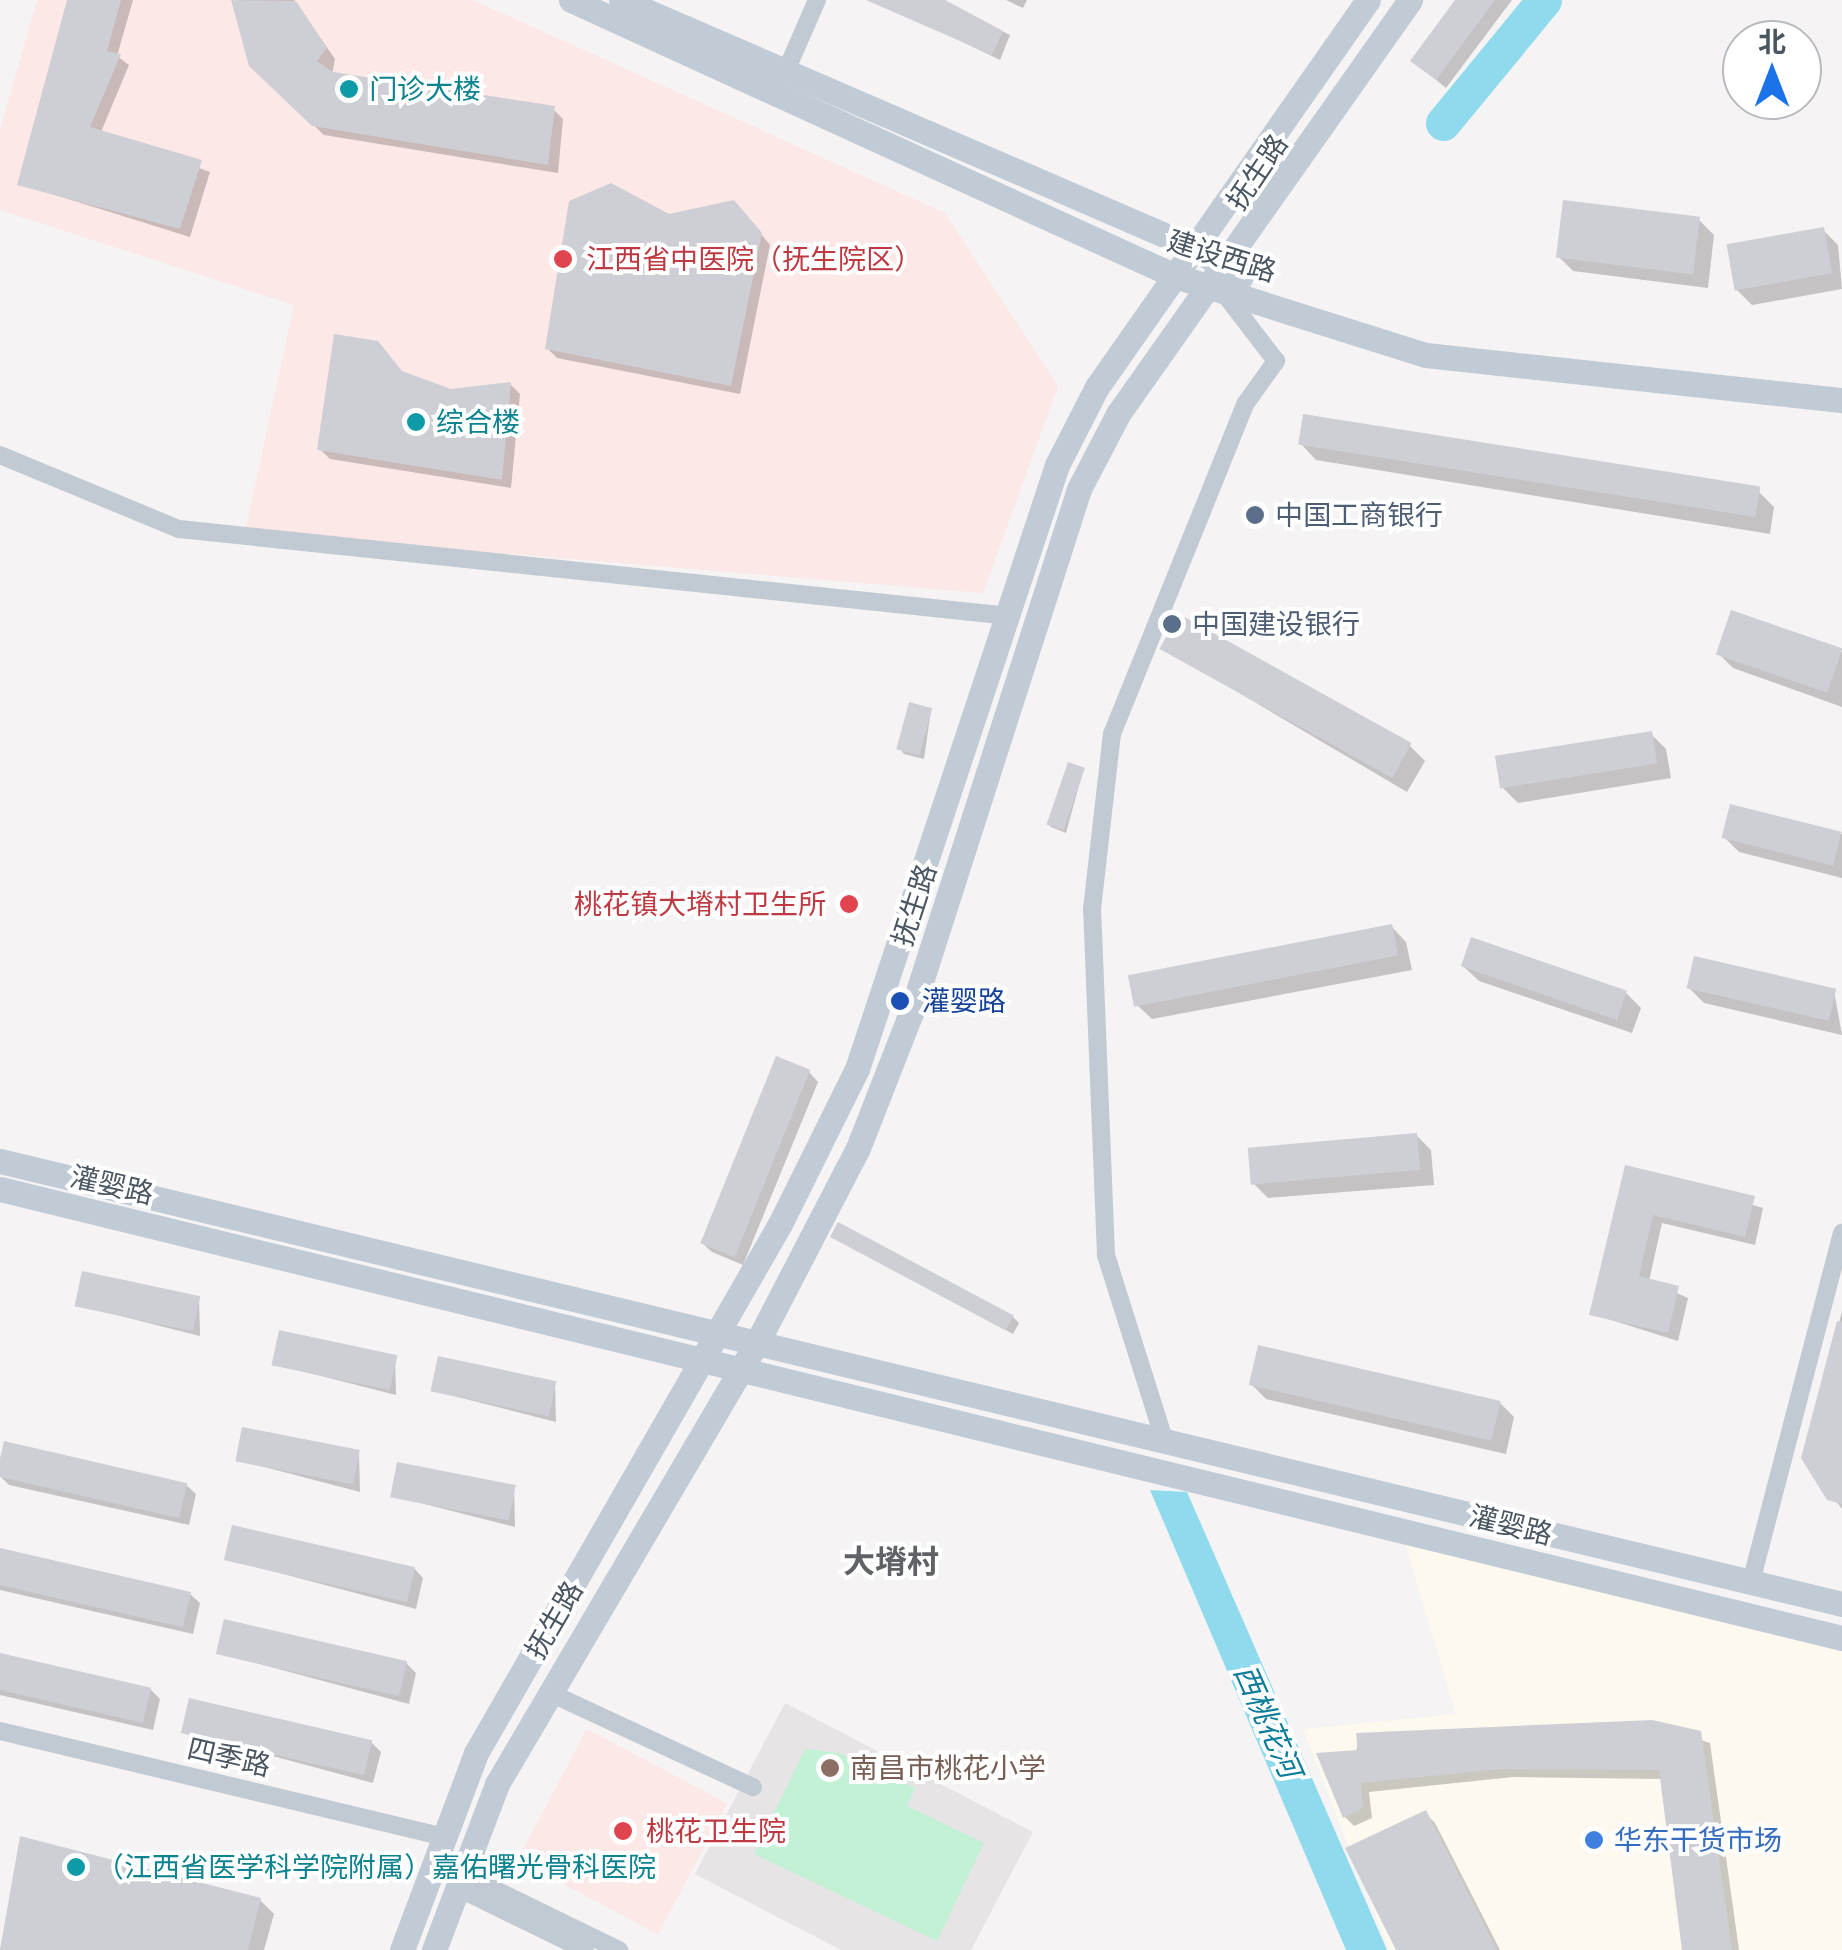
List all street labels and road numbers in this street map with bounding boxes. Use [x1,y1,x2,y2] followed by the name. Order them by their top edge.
[1220,128,1294,216] street label: 抚生路
[1164,224,1280,288] street label: 建设西路
[885,860,943,950] street label: 抚生路
[67,1159,157,1211] street label: 灌婴路
[1466,1499,1556,1551] street label: 灌婴路
[518,1575,590,1665] street label: 抚生路
[184,1731,274,1783] street label: 四季路

